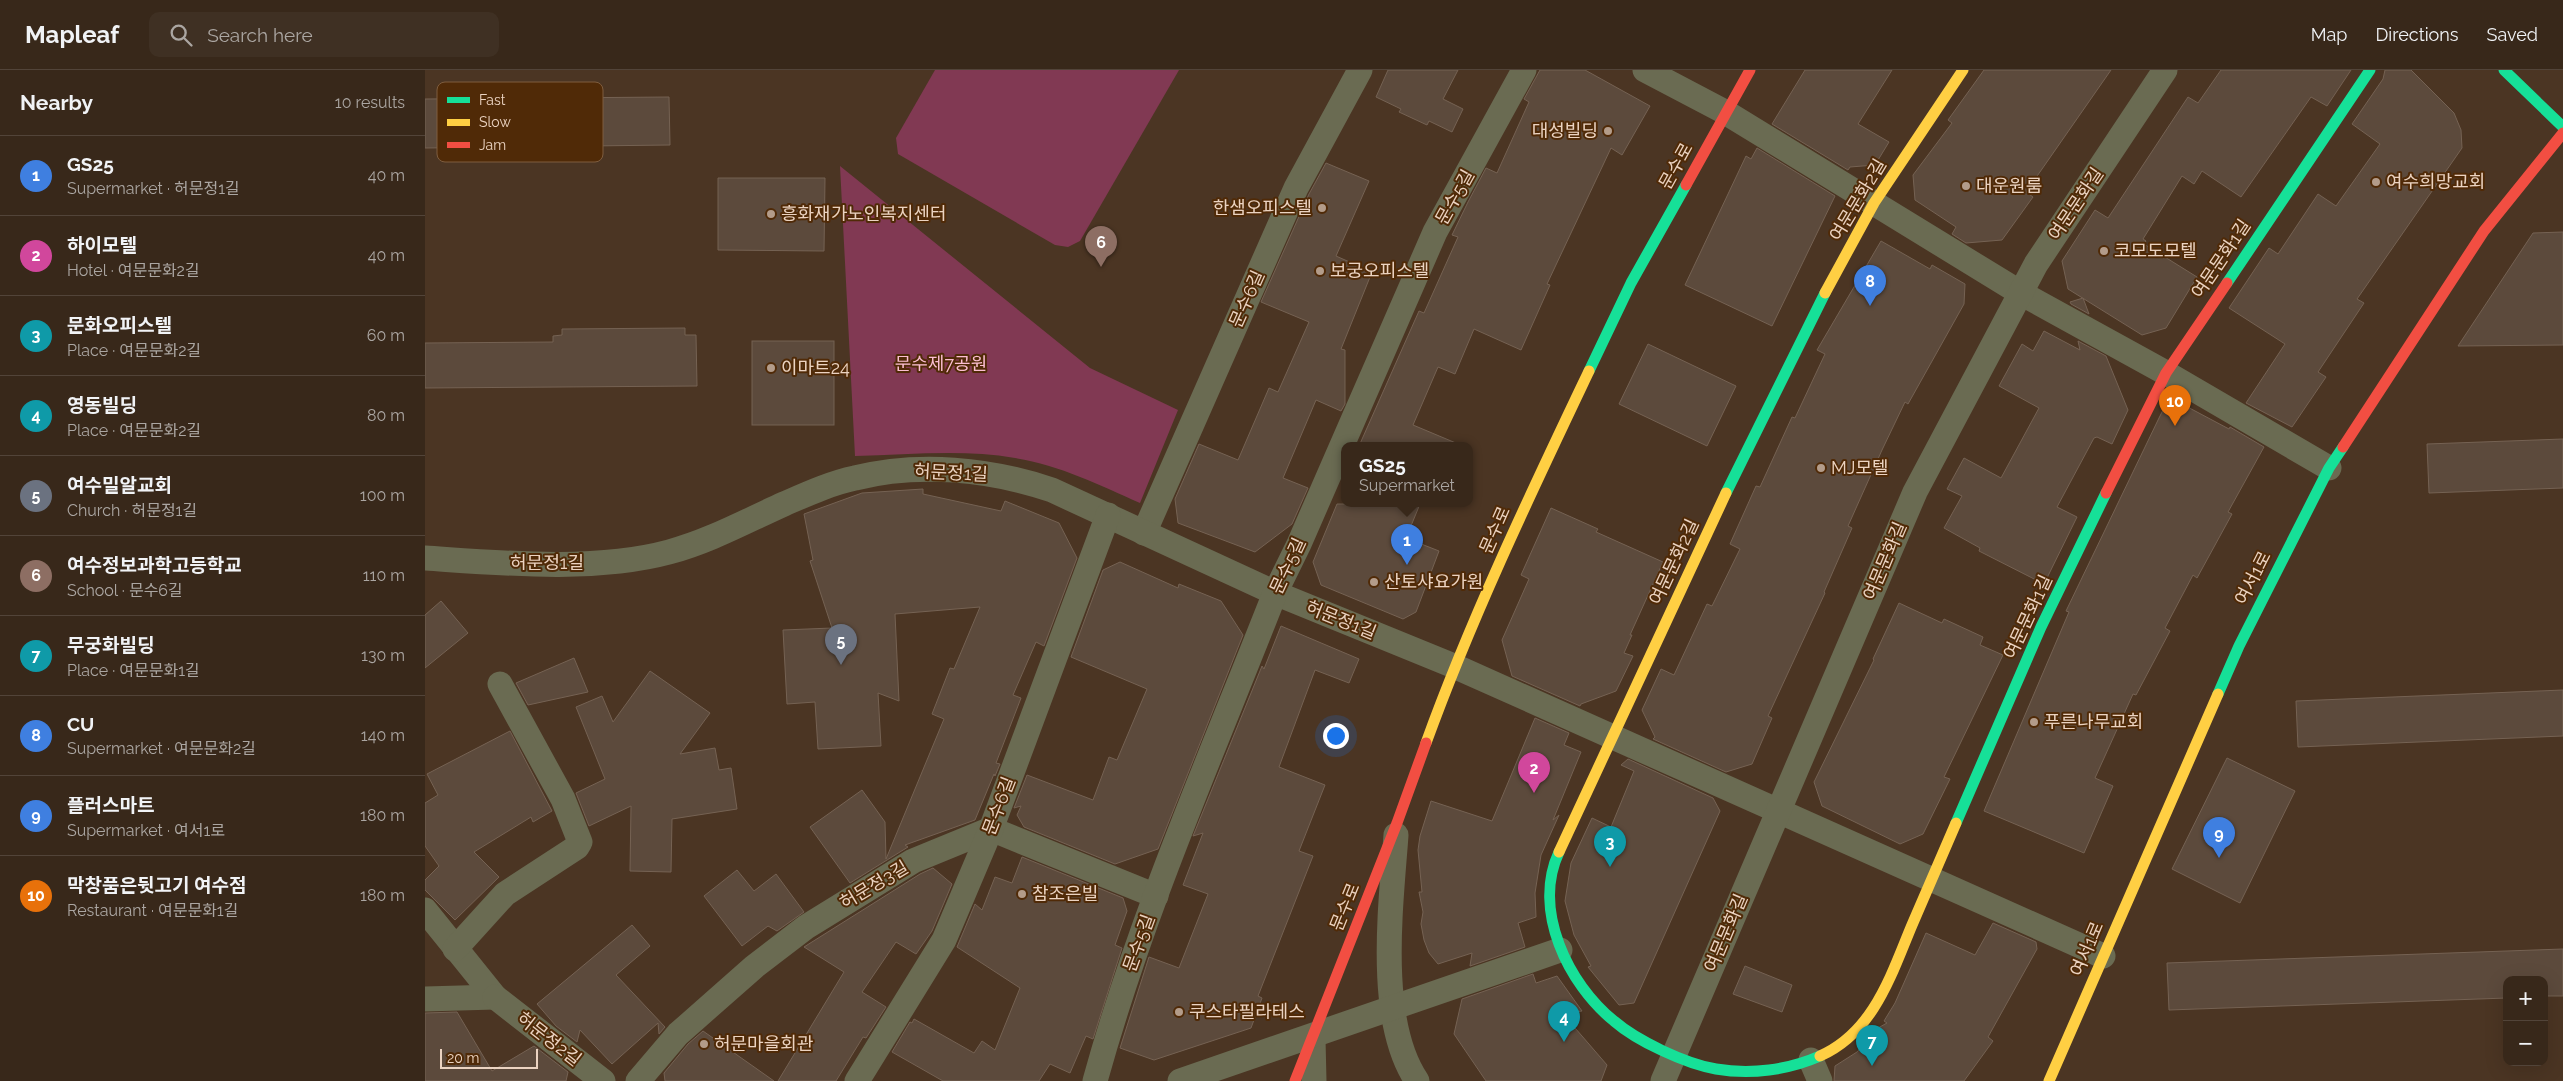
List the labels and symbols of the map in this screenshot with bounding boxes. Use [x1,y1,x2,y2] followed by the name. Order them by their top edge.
[437,82,603,162] legend
[479,92,506,108] text: Fast
[479,114,511,130] text: Slow
[1532,120,1598,141] place label: 대성빌딩
[1602,125,1614,137] marker: 대성빌딩
[479,137,506,153] text: Jam
[1654,139,1697,193] street label: 문수로
[1825,155,1890,245] street label: 여문문화2길
[2044,164,2107,244] street label: 여문문화길
[1431,166,1478,228] street label: 문수5길
[2386,171,2485,192] place label: 여수희망교회
[1976,175,2042,196] place label: 대운원룸
[2370,176,2382,188] marker: 여수희망교회
[1960,180,1972,192] marker: 대운원룸
[1213,197,1312,218] place label: 한샘오피스텔
[1316,202,1328,214] marker: 한샘오피스텔
[781,203,947,224] place label: 흥화재가노인복지센터
[765,208,777,220] marker: 흥화재가노인복지센터
[2187,215,2255,302] street label: 여문문화1길
[1085,226,1117,267] pin: 6
[2114,240,2197,261] place label: 코모도모텔
[2098,245,2110,257] marker: 코모도모텔
[1330,260,1429,281] place label: 보궁오피스텔
[1314,265,1326,277] marker: 보궁오피스텔
[1854,265,1886,306] pin: 8
[1225,267,1268,331] street label: 문수6길
[895,353,987,374] park label: 문수제7공원
[781,357,850,378] place label: 이마트24
[765,362,777,374] marker: 이마트24
[2159,385,2191,426] pin: 10
[1831,457,1889,478] place label: MJ모텔
[914,460,989,485] street label: 허문정1길
[1815,462,1827,474] marker: MJ모텔
[1475,503,1514,557] street label: 문수로
[1645,516,1703,608] street label: 여문문화2길
[1859,519,1910,603] street label: 여문문화길
[1391,524,1423,565] pin: 1
[1265,534,1310,597] street label: 문수5길
[2230,547,2275,608] street label: 여서1로
[510,552,584,573] street label: 허문정1길
[1384,571,1483,592] place label: 산토샤요가원
[1999,571,2056,662] street label: 여문문화1길
[1368,576,1380,588] marker: 산토샤요가원
[1303,596,1379,643] street label: 허문정1길
[825,624,857,665] pin: 5
[2044,711,2143,732] place label: 푸른나무교회
[2028,716,2040,728] marker: 푸른나무교회
[1323,723,1349,749] your location
[1518,752,1550,793] pin: 2
[978,774,1019,838] street label: 문수6길
[2203,817,2235,858] pin: 9
[1594,826,1626,867] pin: 3
[836,856,912,913] street label: 허문정3길
[1325,880,1364,934] street label: 문수로
[1032,883,1098,904] place label: 참조은빌
[1016,888,1028,900] marker: 참조은빌
[1700,891,1751,975] street label: 여문문화길
[1118,911,1159,974] street label: 문수5길
[2066,918,2107,979] street label: 여서1로
[1189,1001,1305,1022] place label: 쿠스타필라테스
[1548,1001,1580,1042] pin: 4
[1173,1006,1185,1018] marker: 쿠스타필라테스
[513,1007,586,1070] street label: 허문정2길
[1856,1025,1888,1066] pin: 7
[714,1033,814,1054] place label: 허문마을회관
[698,1038,710,1050] marker: 허문마을회관
[440,1046,537,1069] scale bar

